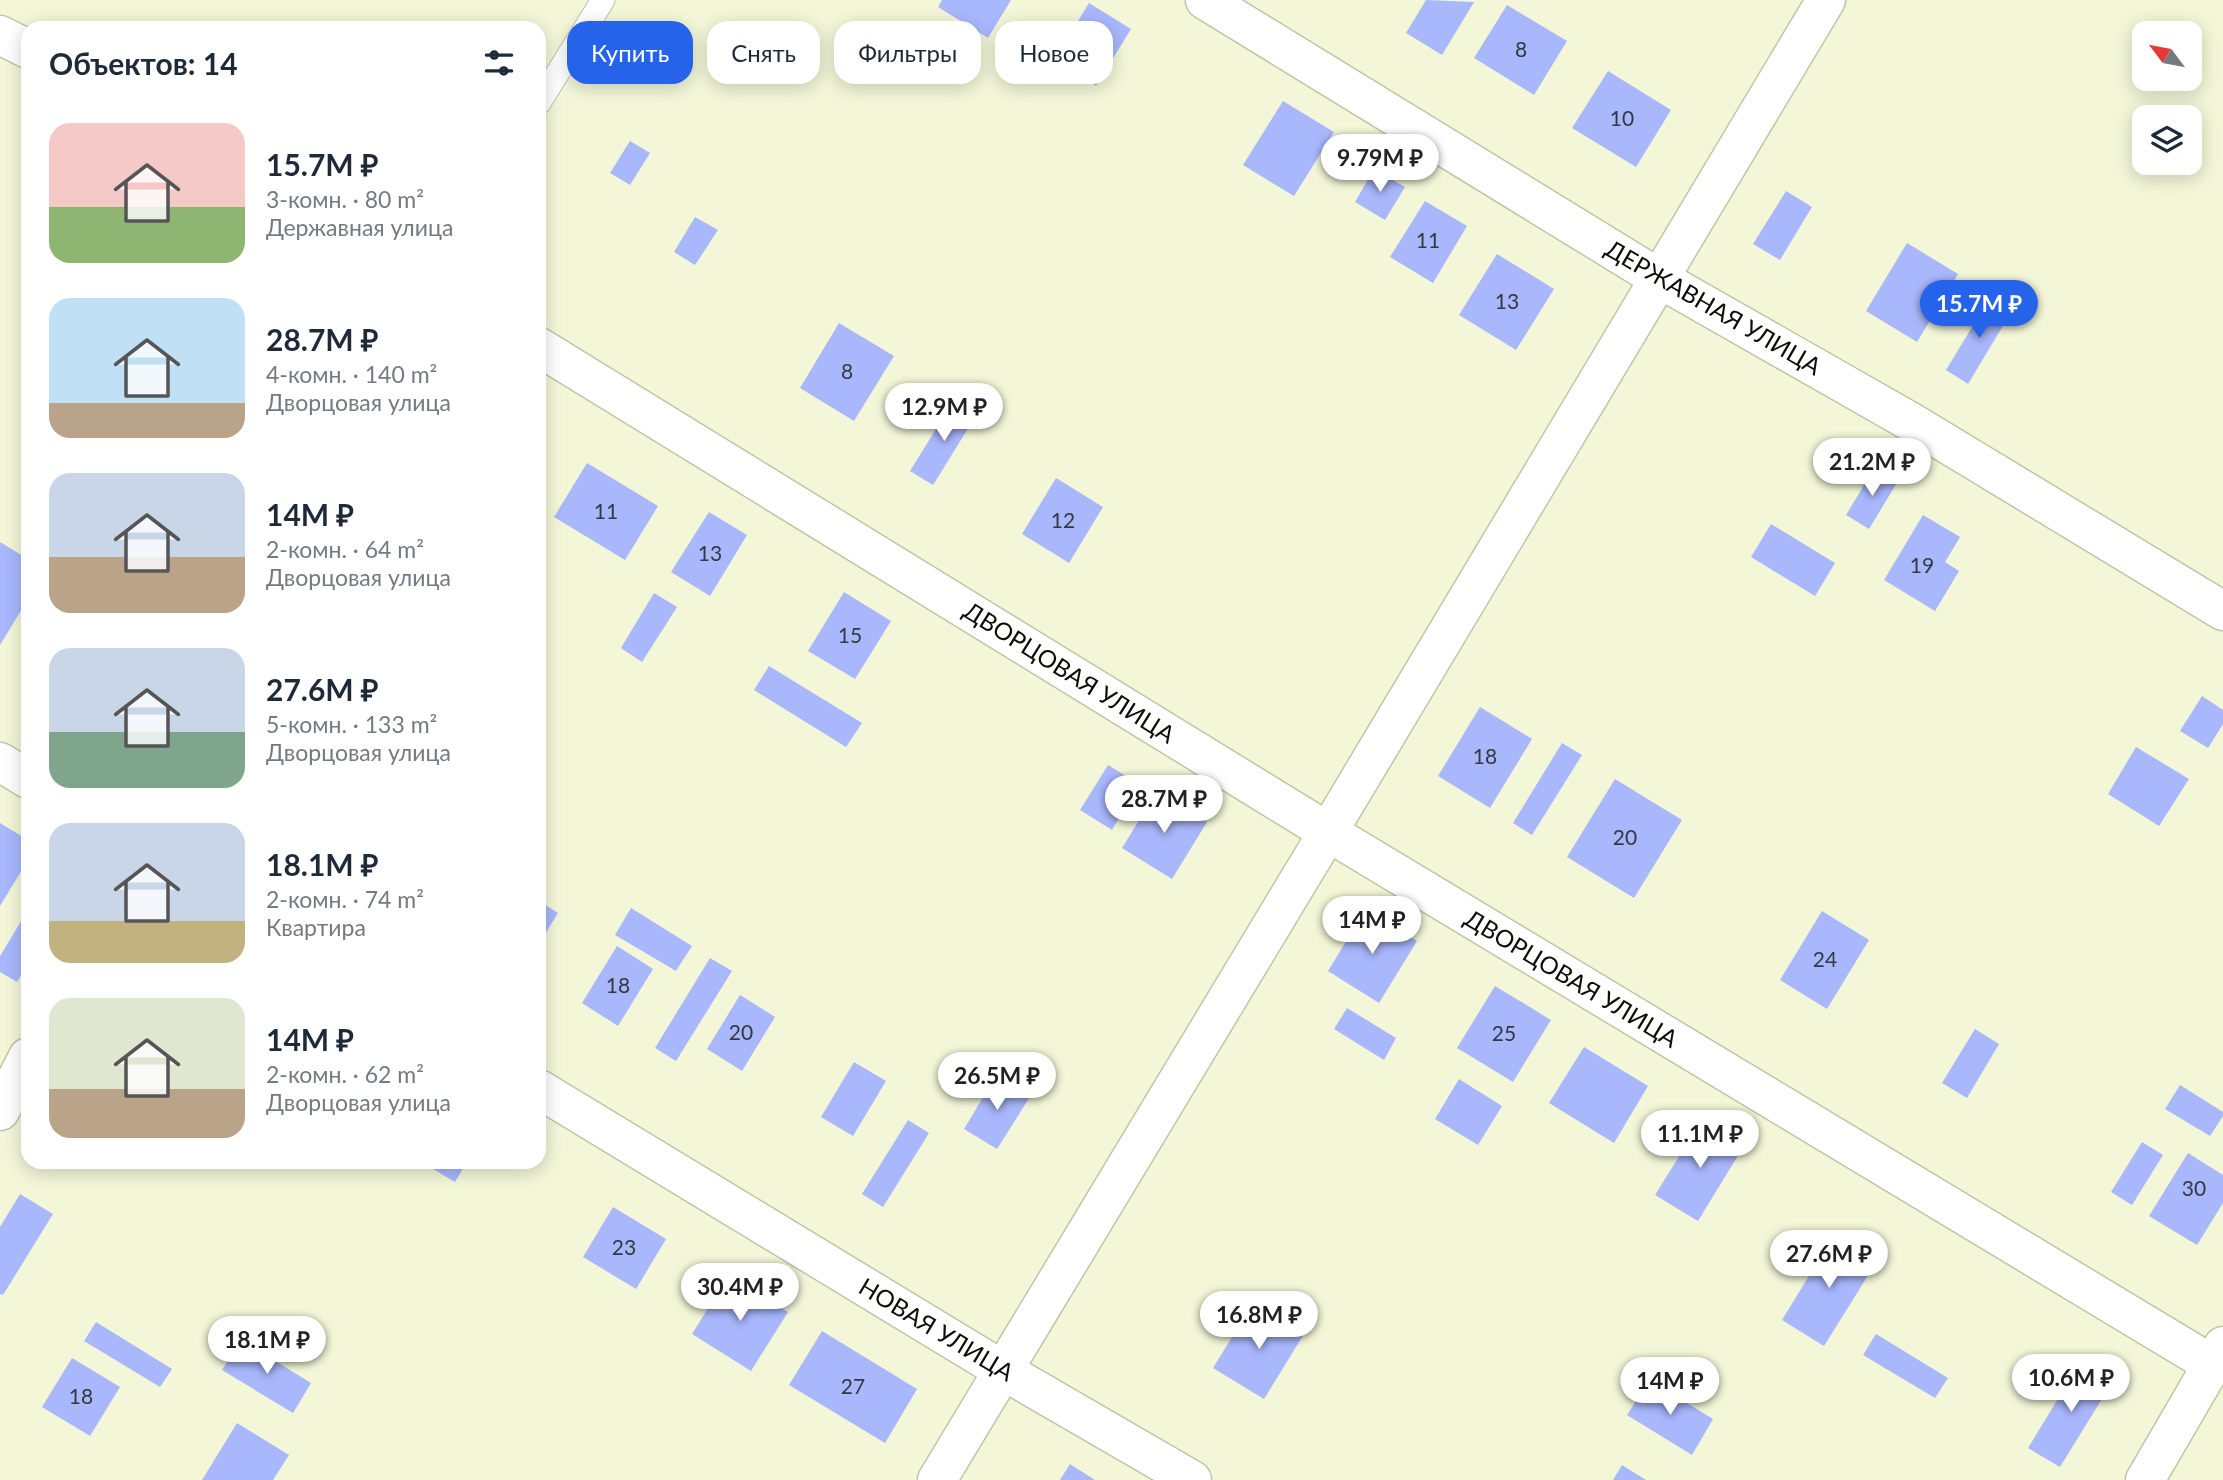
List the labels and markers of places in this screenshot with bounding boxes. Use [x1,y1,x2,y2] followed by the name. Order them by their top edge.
[1315,134,1445,194] pin: 9.79M ₽
[1914,280,2044,340] pin: 15.7M ₽
[879,384,1009,443] pin: 12.9M ₽
[1807,438,1937,498] pin: 21.2M ₽
[1099,776,1229,835] pin: 28.7M ₽
[1323,897,1421,956] pin: 14M ₽
[932,1052,1062,1112] pin: 26.5M ₽
[1635,1110,1765,1170] pin: 11.1M ₽
[1764,1230,1894,1290] pin: 27.6M ₽
[675,1264,805,1323] pin: 30.4M ₽
[1194,1292,1324,1351] pin: 16.8M ₽
[202,1316,332,1376] pin: 18.1M ₽
[2006,1354,2136,1414] pin: 10.6M ₽
[1621,1358,1719,1417] pin: 14M ₽

